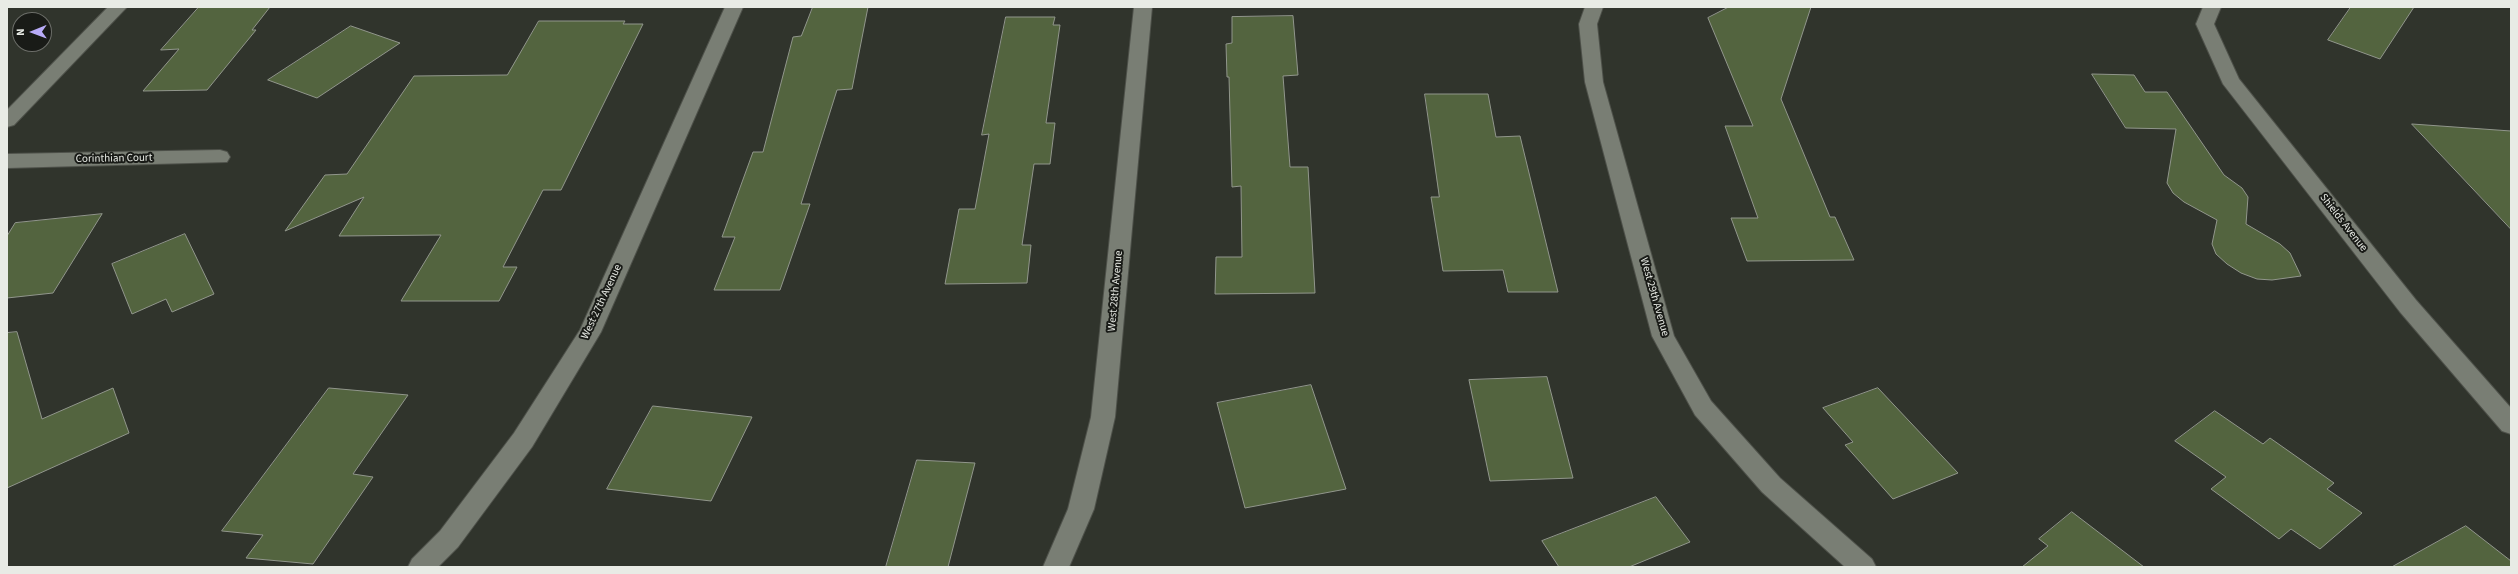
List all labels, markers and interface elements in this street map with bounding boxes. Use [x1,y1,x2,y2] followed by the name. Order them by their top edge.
[12,12,52,52] north arrow
[13,28,28,36] text: N
[76,152,152,166] street label: Corinthian Court
[2316,191,2370,255] street label: Shields Avenue
[1106,250,1126,332] street label: West 28th Avenue
[1636,256,1672,338] street label: West 29th Avenue
[579,262,625,342] street label: West 27th Avenue

